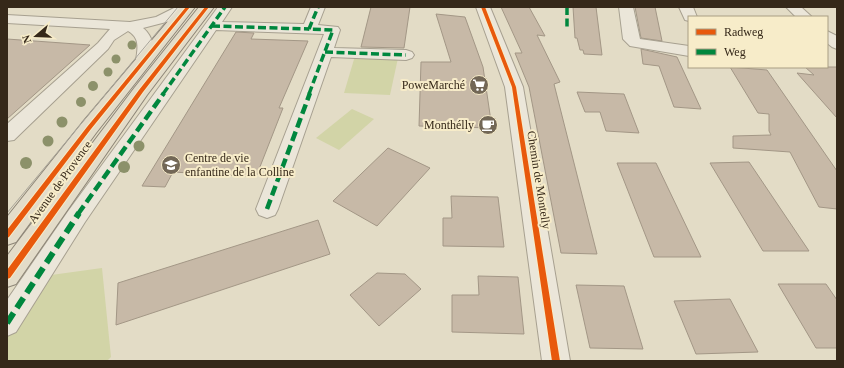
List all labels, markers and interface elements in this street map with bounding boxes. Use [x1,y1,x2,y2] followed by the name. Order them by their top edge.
[16,16,56,56] north arrow
[688,16,828,68] legend
[724,25,763,39] text: Radweg
[20,33,34,45] text: N
[724,45,746,59] text: Weg
[468,74,490,96] supermarket icon: PoweMarché
[402,78,465,92] place label: PoweMarché
[477,114,499,136] cafe icon: Monthélly
[424,118,474,132] place label: Monthélly
[524,130,554,230] street label: Chemin de Montelly
[25,138,95,226] street label: Avenue de Provence
[185,151,294,179] place label: Centre de vie enfantine de la Colline
[160,154,182,176] school or university icon: Centre de vie enfantine de la Colline

